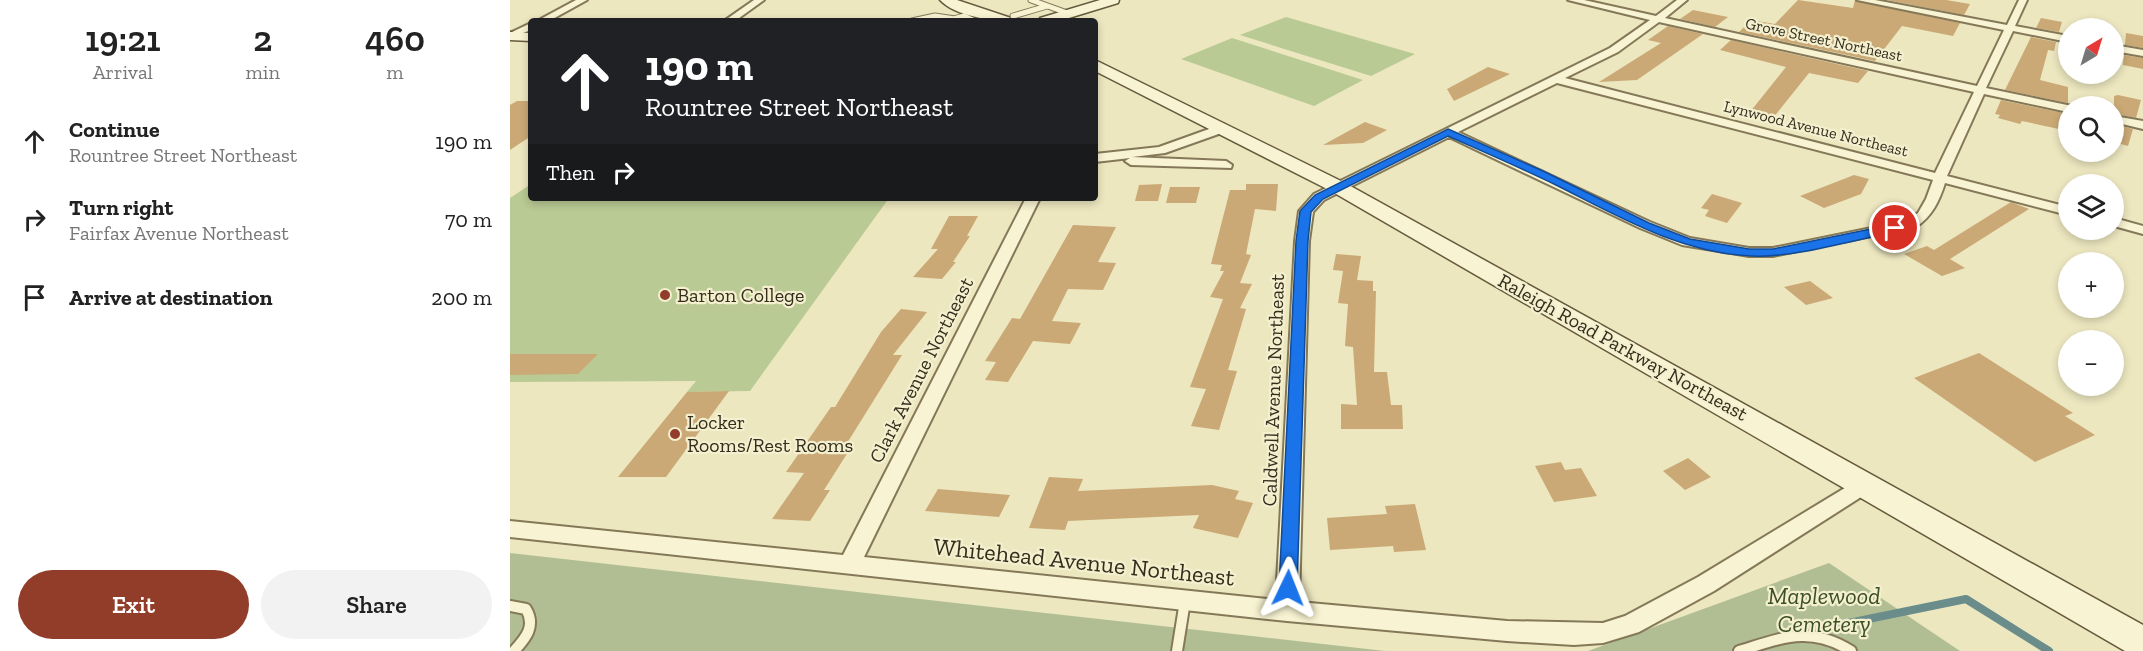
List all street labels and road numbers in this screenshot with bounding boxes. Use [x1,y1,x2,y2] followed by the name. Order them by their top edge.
[1744,14,1904,65] street label: Grove Street Northeast
[1722,96,1910,161] street label: Lynwood Avenue Northeast
[1494,268,1753,426] street label: Raleigh Road Parkway Northeast
[864,273,979,467] street label: Clark Avenue Northeast
[1257,273,1289,507] street label: Caldwell Avenue Northeast
[932,531,1236,592] street label: Whitehead Avenue Northeast

